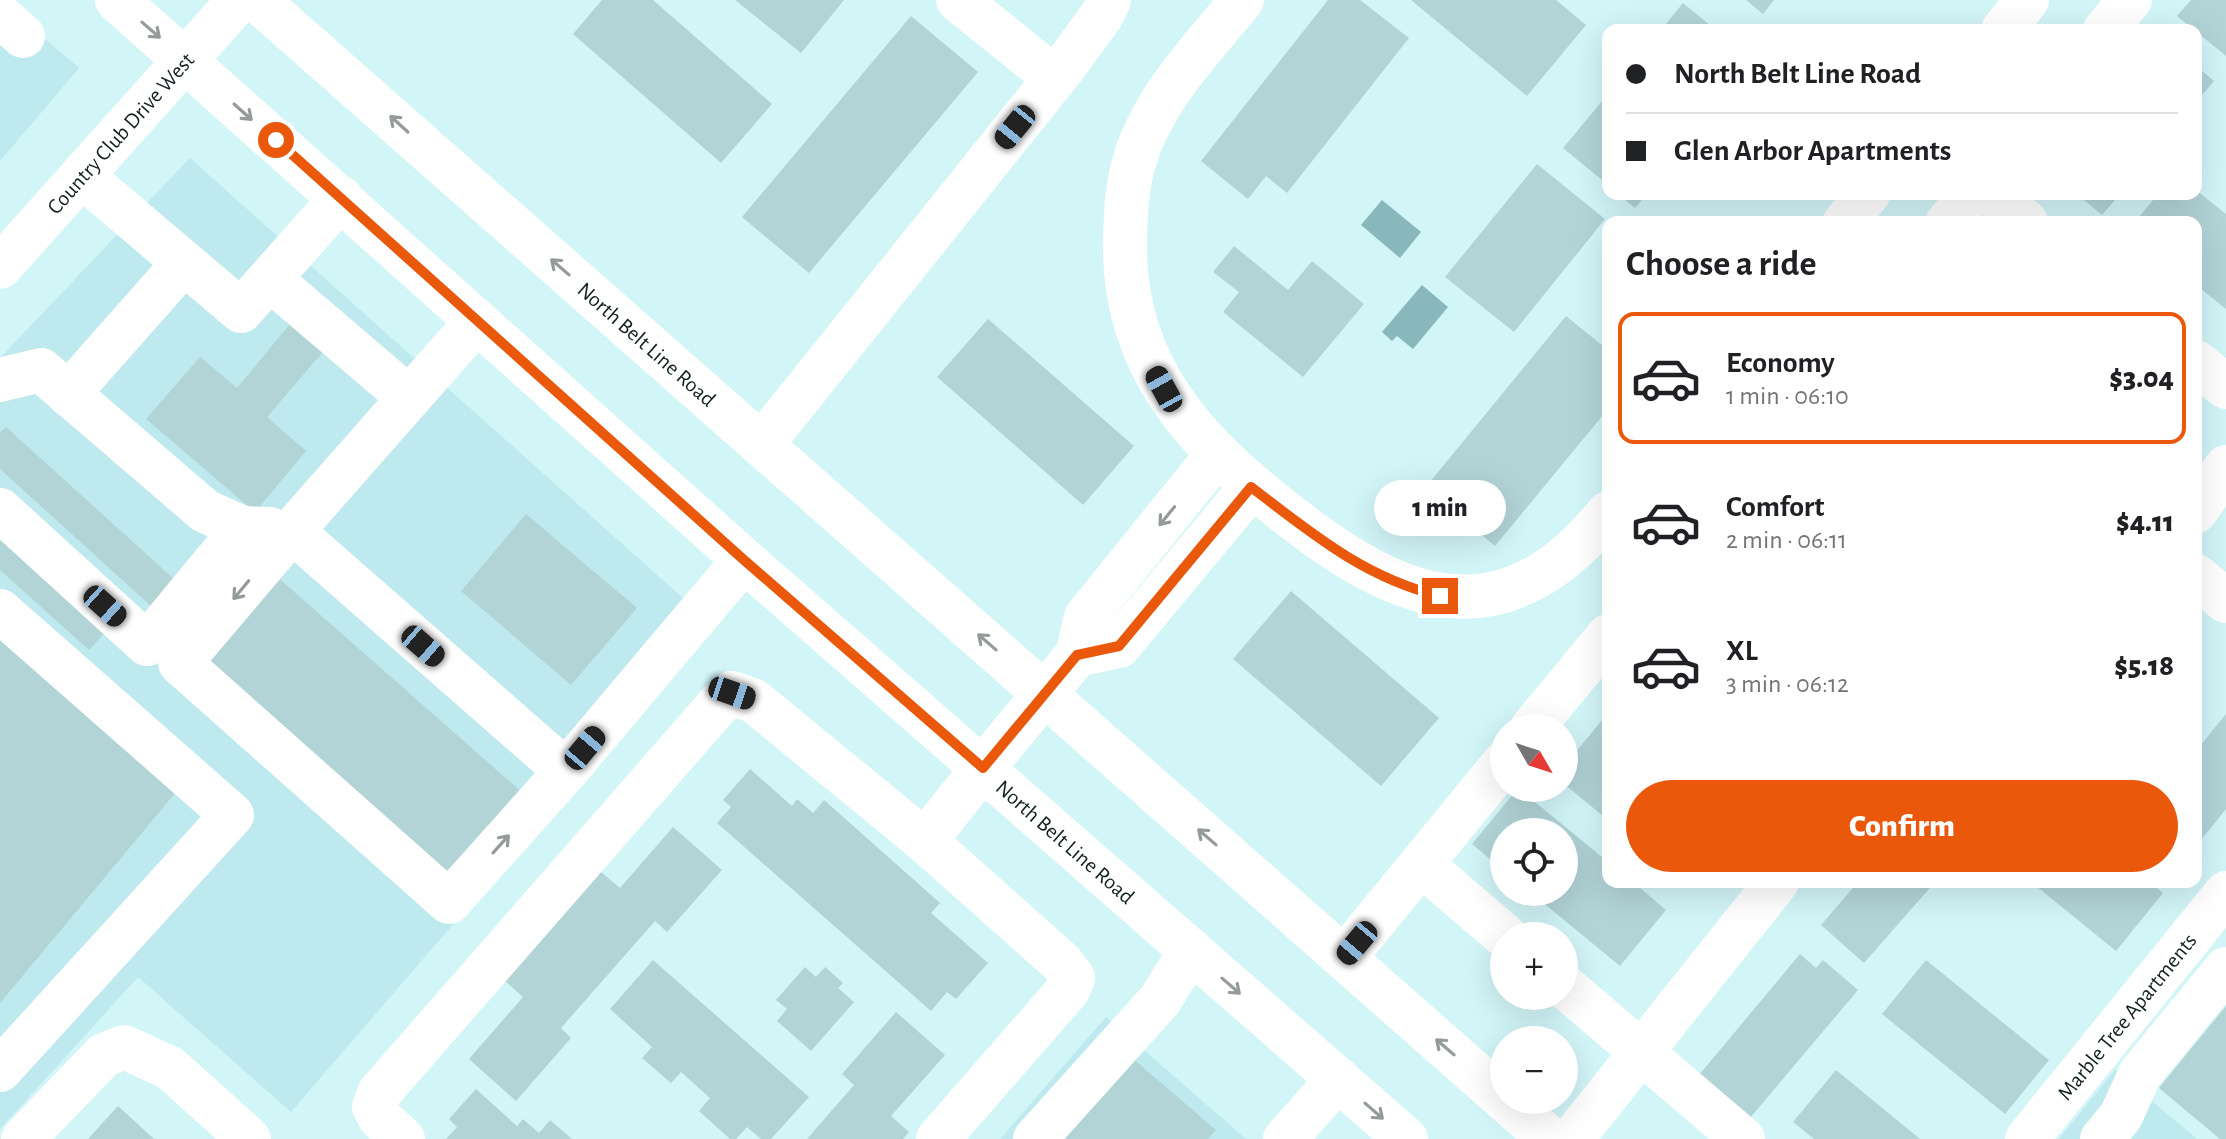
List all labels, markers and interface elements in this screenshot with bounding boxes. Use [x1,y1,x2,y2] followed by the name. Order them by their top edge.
[141,21,161,39] one-way arrow
[43,49,198,218] street label: Country Club Drive West
[1674,59,1921,89] text: North Belt Line Road
[991,101,1039,153] car
[233,102,253,120] one-way arrow
[389,116,409,134] one-way arrow
[258,122,294,158] route start
[1674,136,1951,166] text: Glen Arbor Apartments
[1626,246,1816,282] text: Choose a ride
[551,258,571,276] one-way arrow
[573,278,720,411] street label: North Belt Line Road
[1630,342,1702,414] icon: car
[1726,348,1835,378] text: Economy
[1142,362,1186,416] car
[2109,363,2174,393] text: $3.04
[1726,383,1849,409] text: 1 min · 06:10
[1374,480,1506,536] callout: 1 min
[1630,486,1702,558] icon: car
[1726,492,1825,522] text: Comfort
[1412,495,1468,521] text: 1 min
[1159,506,1177,527] one-way arrow
[2116,507,2174,537] text: $4.11
[1726,527,1847,553] text: 2 min · 06:11
[1422,578,1458,614] route end
[232,579,250,600] one-way arrow
[79,581,131,631] car
[397,621,449,671] car
[1630,630,1702,702] icon: car
[977,633,997,651] one-way arrow
[1726,636,1758,666] text: XL
[2114,651,2174,681] text: $5.18
[1726,671,1849,697] text: 3 min · 06:12
[705,674,759,712] car
[1490,714,1578,802] north arrow
[1490,714,1578,1114] map controls
[560,722,610,774] car
[992,776,1138,908] street label: North Belt Line Road
[1626,780,2178,872] button: Confirm
[1490,818,1578,906] button: locate
[1198,828,1218,846] one-way arrow
[492,834,510,854] one-way arrow
[1332,917,1382,969] car
[1490,922,1578,1010] button: +
[2053,929,2201,1104] street label: Marble Tree Apartments
[1221,976,1241,994] one-way arrow
[1490,1026,1578,1114] button: −
[1436,1039,1456,1057] one-way arrow
[1364,1102,1384,1120] one-way arrow

